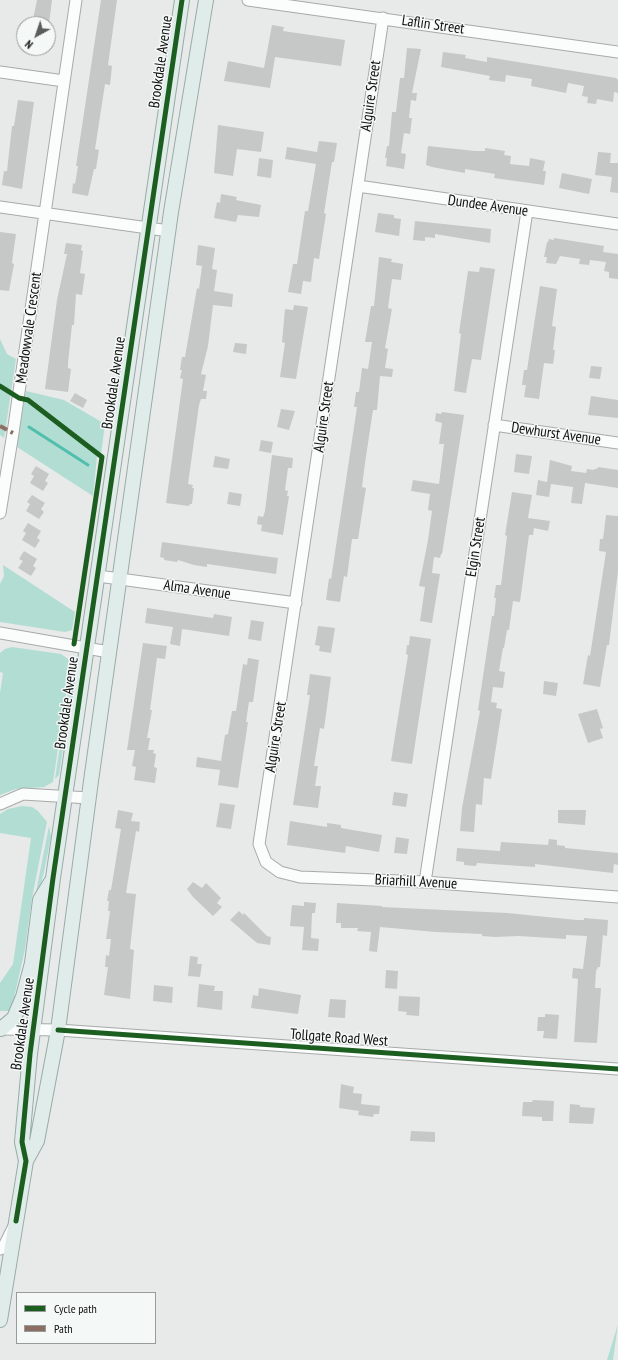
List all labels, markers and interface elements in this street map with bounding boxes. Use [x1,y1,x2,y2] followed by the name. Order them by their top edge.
[400,12,466,38] street label: Laflin Street
[146,15,176,109] street label: Brookdale Avenue
[16,16,56,56] north arrow
[22,37,36,52] text: N
[357,59,385,133] street label: Alguire Street
[447,191,529,221] street label: Dundee Avenue
[12,271,46,385] street label: Meadowvale Crescent
[99,336,129,430] street label: Brookdale Avenue
[310,380,338,454] street label: Alguire Street
[510,419,602,449] street label: Dewhurst Avenue
[462,516,490,578] street label: Elgin Street
[162,576,232,604] street label: Alma Avenue
[52,656,82,750] street label: Brookdale Avenue
[262,700,290,774] street label: Alguire Street
[374,871,458,893] street label: Briarhill Avenue
[8,977,38,1071] street label: Brookdale Avenue
[289,1026,389,1050] street label: Tollgate Road West
[16,1292,156,1344] legend
[54,1301,97,1316] text: Cycle path
[54,1321,72,1336] text: Path

